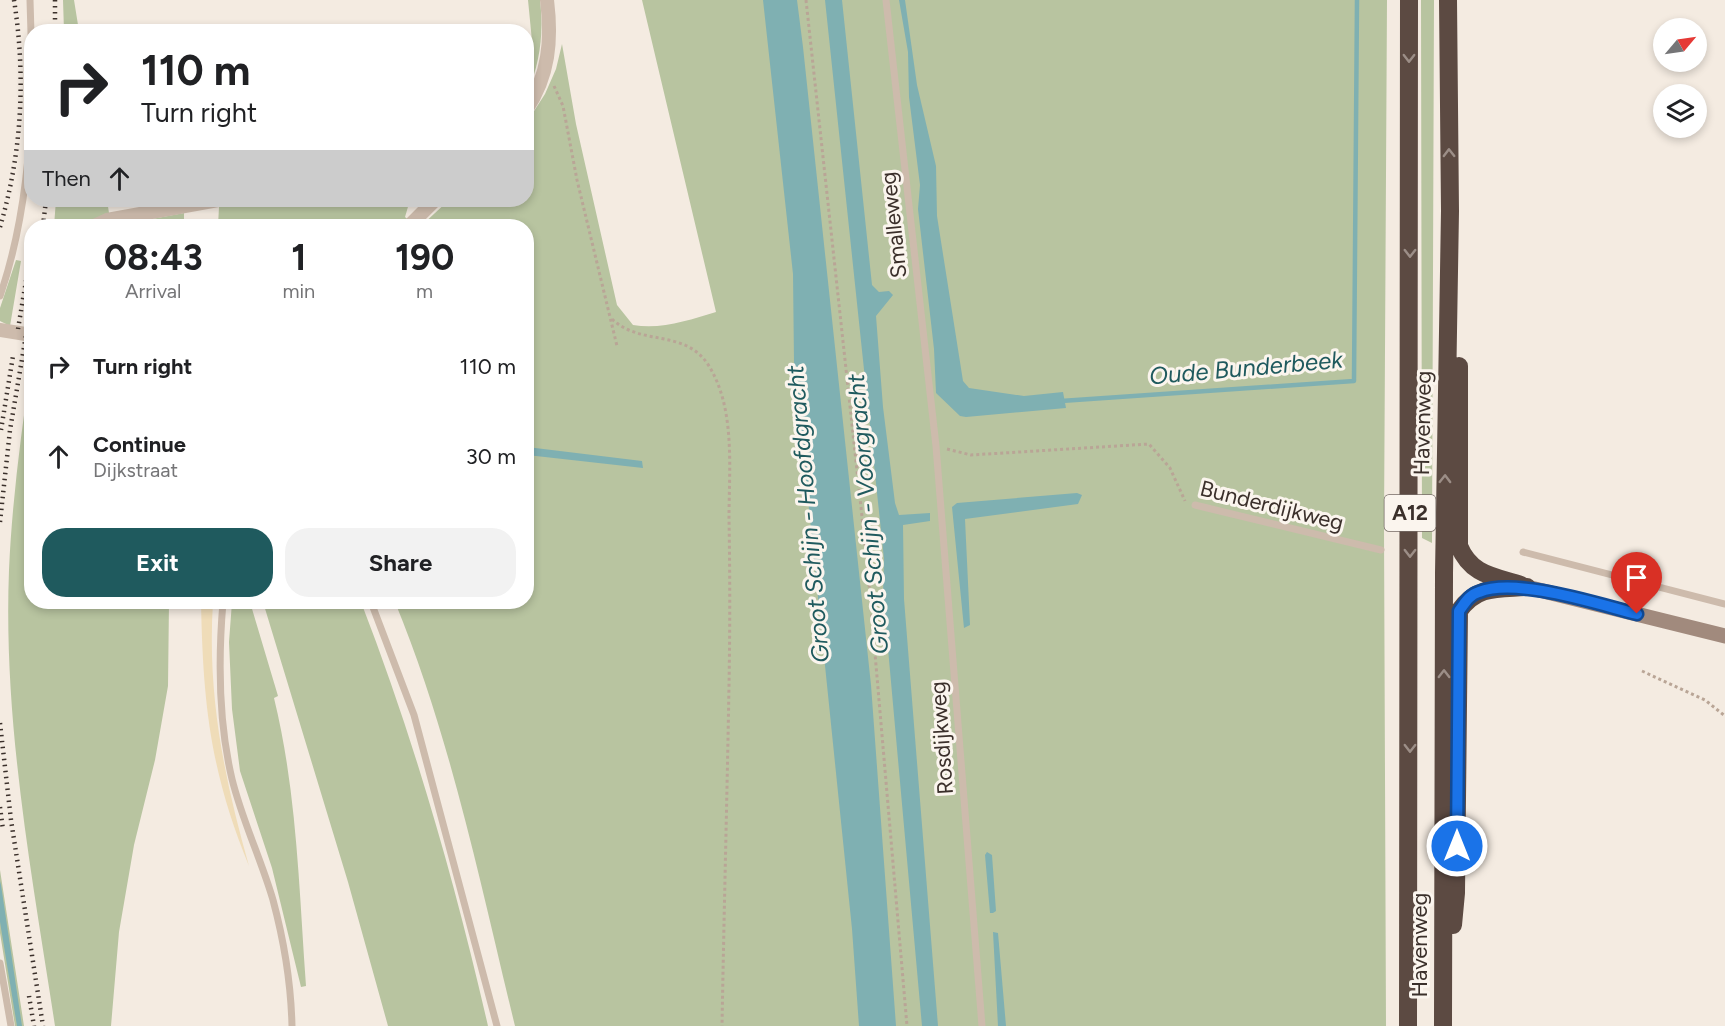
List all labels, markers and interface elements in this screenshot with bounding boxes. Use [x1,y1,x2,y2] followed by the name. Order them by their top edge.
[1653,18,1707,72] north arrow
[1653,18,1707,138] map controls
[141,45,250,96] text: 110 m
[42,48,120,126] icon: right
[1403,54,1415,63] one-way arrow
[1653,84,1707,138] button: layers
[141,96,257,129] text: Turn right
[1443,148,1455,157] one-way arrow
[103,162,136,195] icon: ahead
[42,165,91,192] text: Then
[874,170,913,279] street label: Smalleweg
[104,236,203,279] text: 08:43
[291,236,306,279] text: 1
[395,236,454,279] text: 190
[1404,249,1416,258] one-way arrow
[125,279,181,303] text: Arrival
[282,279,315,303] text: min
[416,279,433,303] text: m
[1148,344,1345,390] water label: Oude Bunderbeek
[42,350,75,383] icon: right
[93,353,192,380] text: Turn right
[460,353,516,380] text: 110 m
[780,363,835,664] water label: Groot Schijn - Hoofdgracht
[1408,370,1437,476] street label: Havenweg
[841,372,894,655] water label: Groot Schijn - Voorgracht
[93,431,186,458] text: Continue
[42,440,75,473] icon: ahead
[466,443,516,470] text: 30 m
[93,458,178,482] text: Dijkstraat
[1439,474,1452,483] one-way arrow
[1197,475,1346,536] street label: Bunderdijkweg
[1384,495,1436,531] road number: A12
[42,528,273,597] button: Exit
[285,528,516,597] button: Share
[1404,549,1416,558] one-way arrow
[1611,552,1662,614] pin
[1620,561,1653,594] icon: arrive
[1438,669,1450,678] one-way arrow
[924,681,959,795] street label: Rosdijkweg
[1404,744,1416,753] one-way arrow
[1425,814,1489,878] position arrow
[1406,893,1433,997] street label: Havenweg

